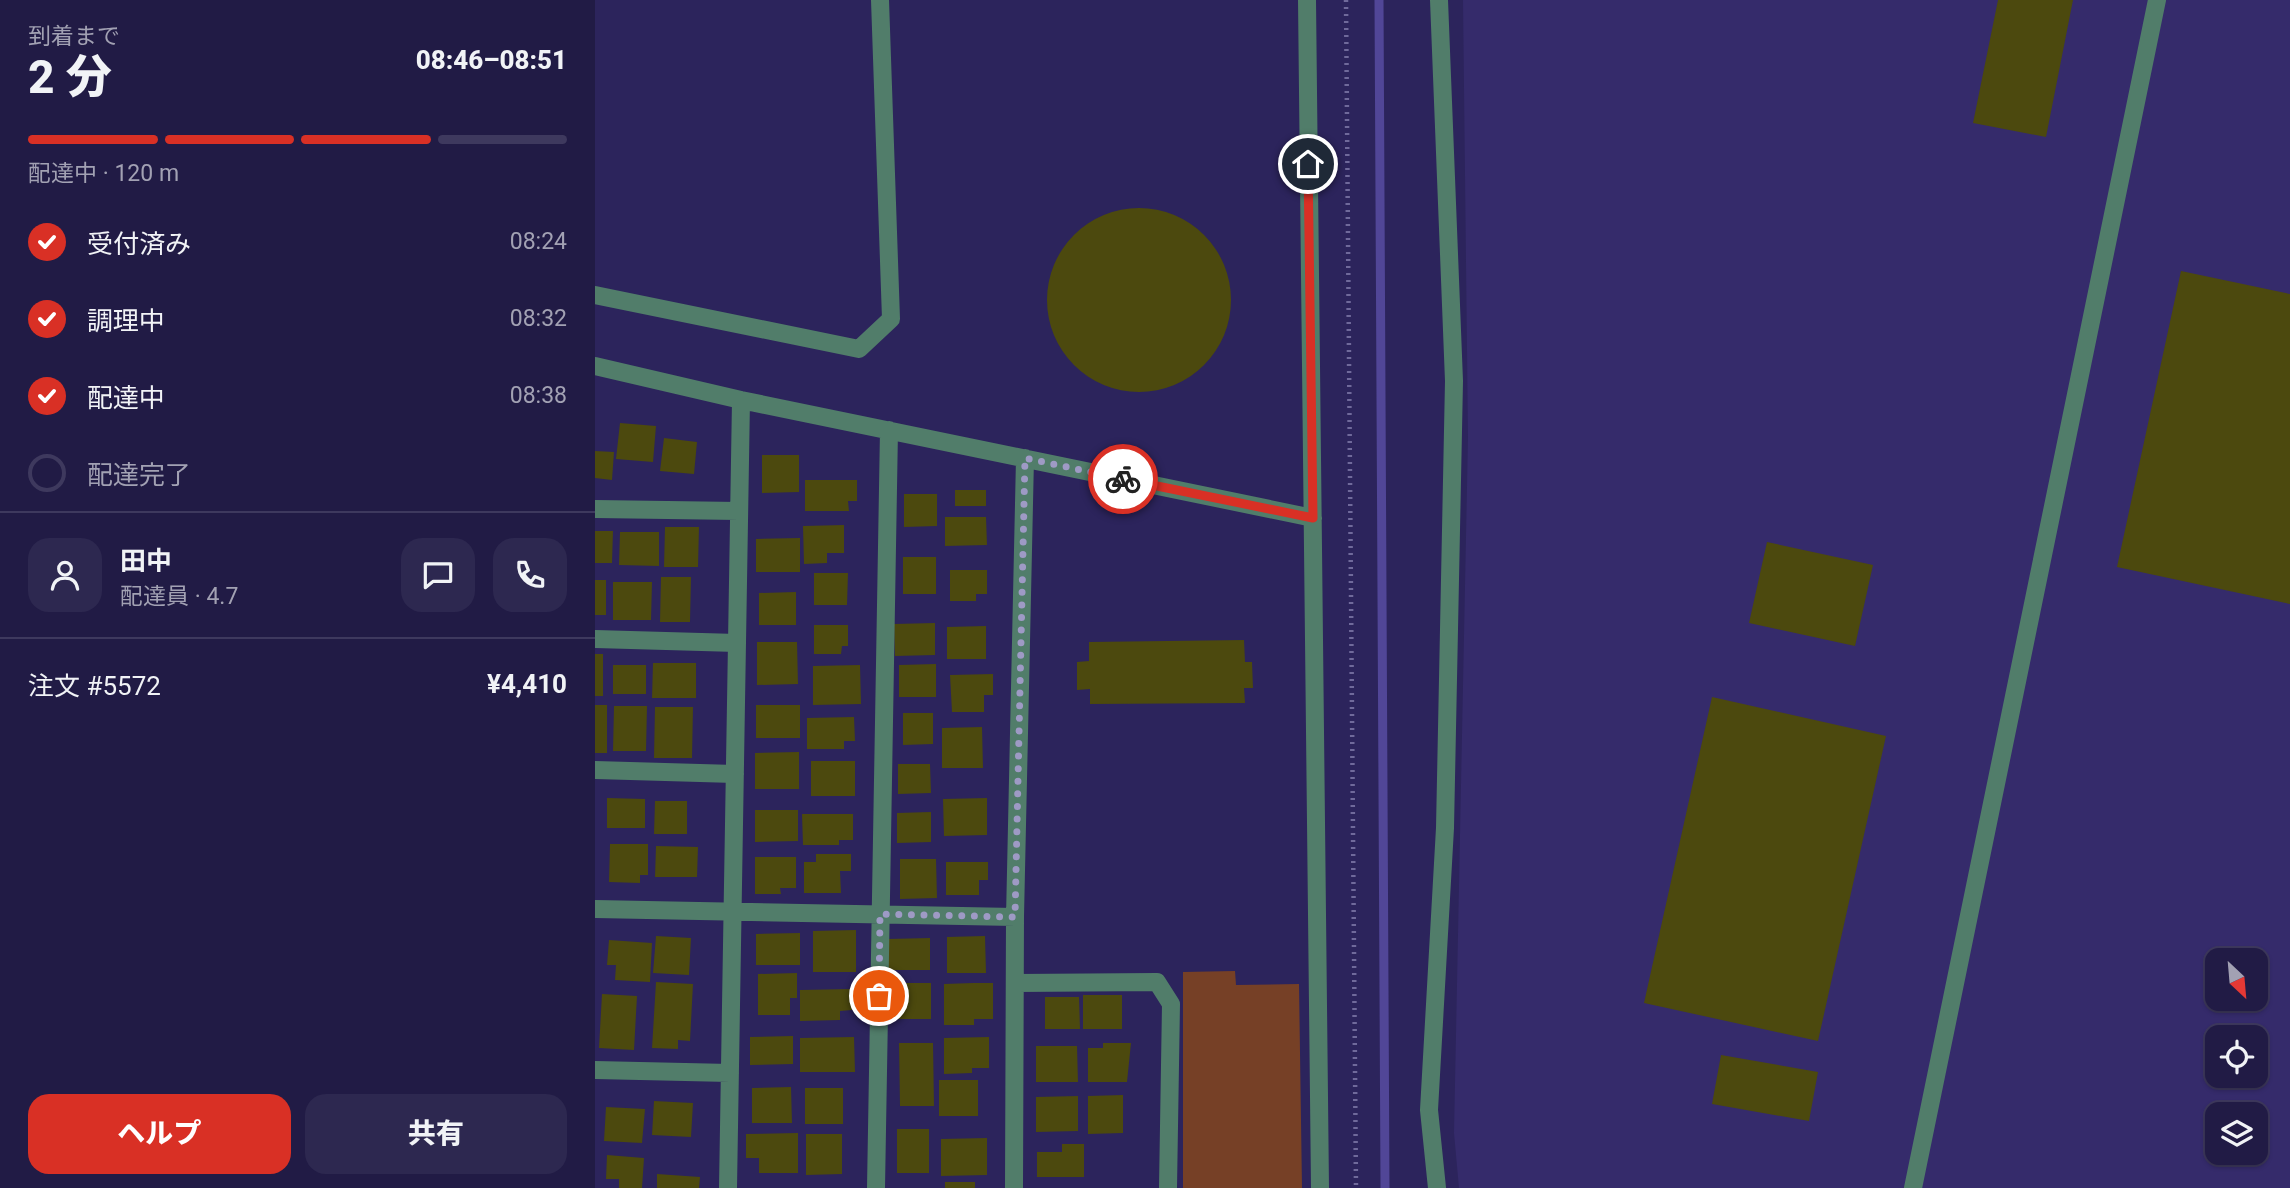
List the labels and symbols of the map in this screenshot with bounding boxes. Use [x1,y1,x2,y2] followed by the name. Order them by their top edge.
[1278,134,1338,194] pin
[1088,444,1158,514] courier
[2205,948,2268,1012] north arrow
[849,966,909,1026] pin

